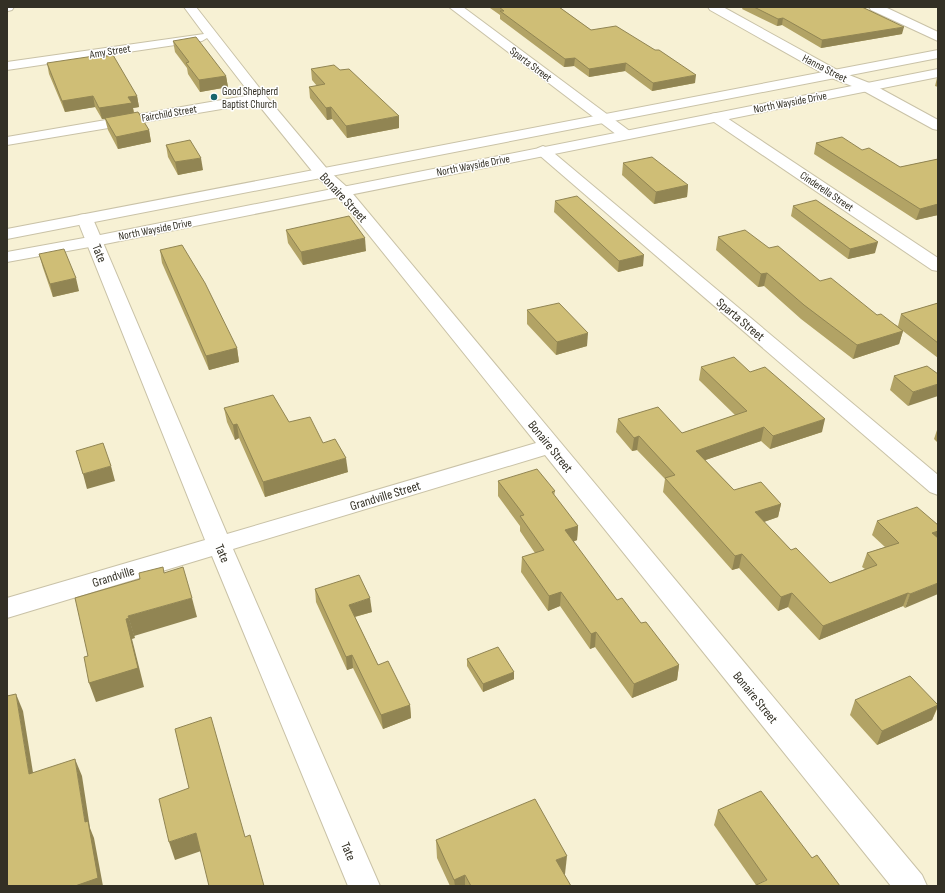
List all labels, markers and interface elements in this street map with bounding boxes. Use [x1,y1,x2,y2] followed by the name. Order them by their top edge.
[88,42,132,61] street label: Amy Street
[507,44,555,85] street label: Sparta Street
[800,52,850,86] street label: Hanna Street
[222,85,278,111] place label: Good Shepherd Baptist Church
[752,89,828,116] street label: North Wayside Drive
[209,92,219,102] marker: Good Shepherd Baptist Church
[140,102,198,125] street label: Fairchild Street
[435,152,511,179] street label: North Wayside Drive
[316,169,370,226] street label: Bonaire Street
[797,169,856,214] street label: Cinderella Street
[117,216,193,243] street label: North Wayside Drive
[88,242,110,265] street label: Tate
[713,295,768,345] street label: Sparta Street
[524,417,576,476] street label: Bonaire Street
[348,478,423,514] street label: Grandville Street
[211,542,233,565] street label: Tate
[90,563,136,591] street label: Grandville
[729,668,781,727] street label: Bonaire Street
[337,840,359,863] street label: Tate

